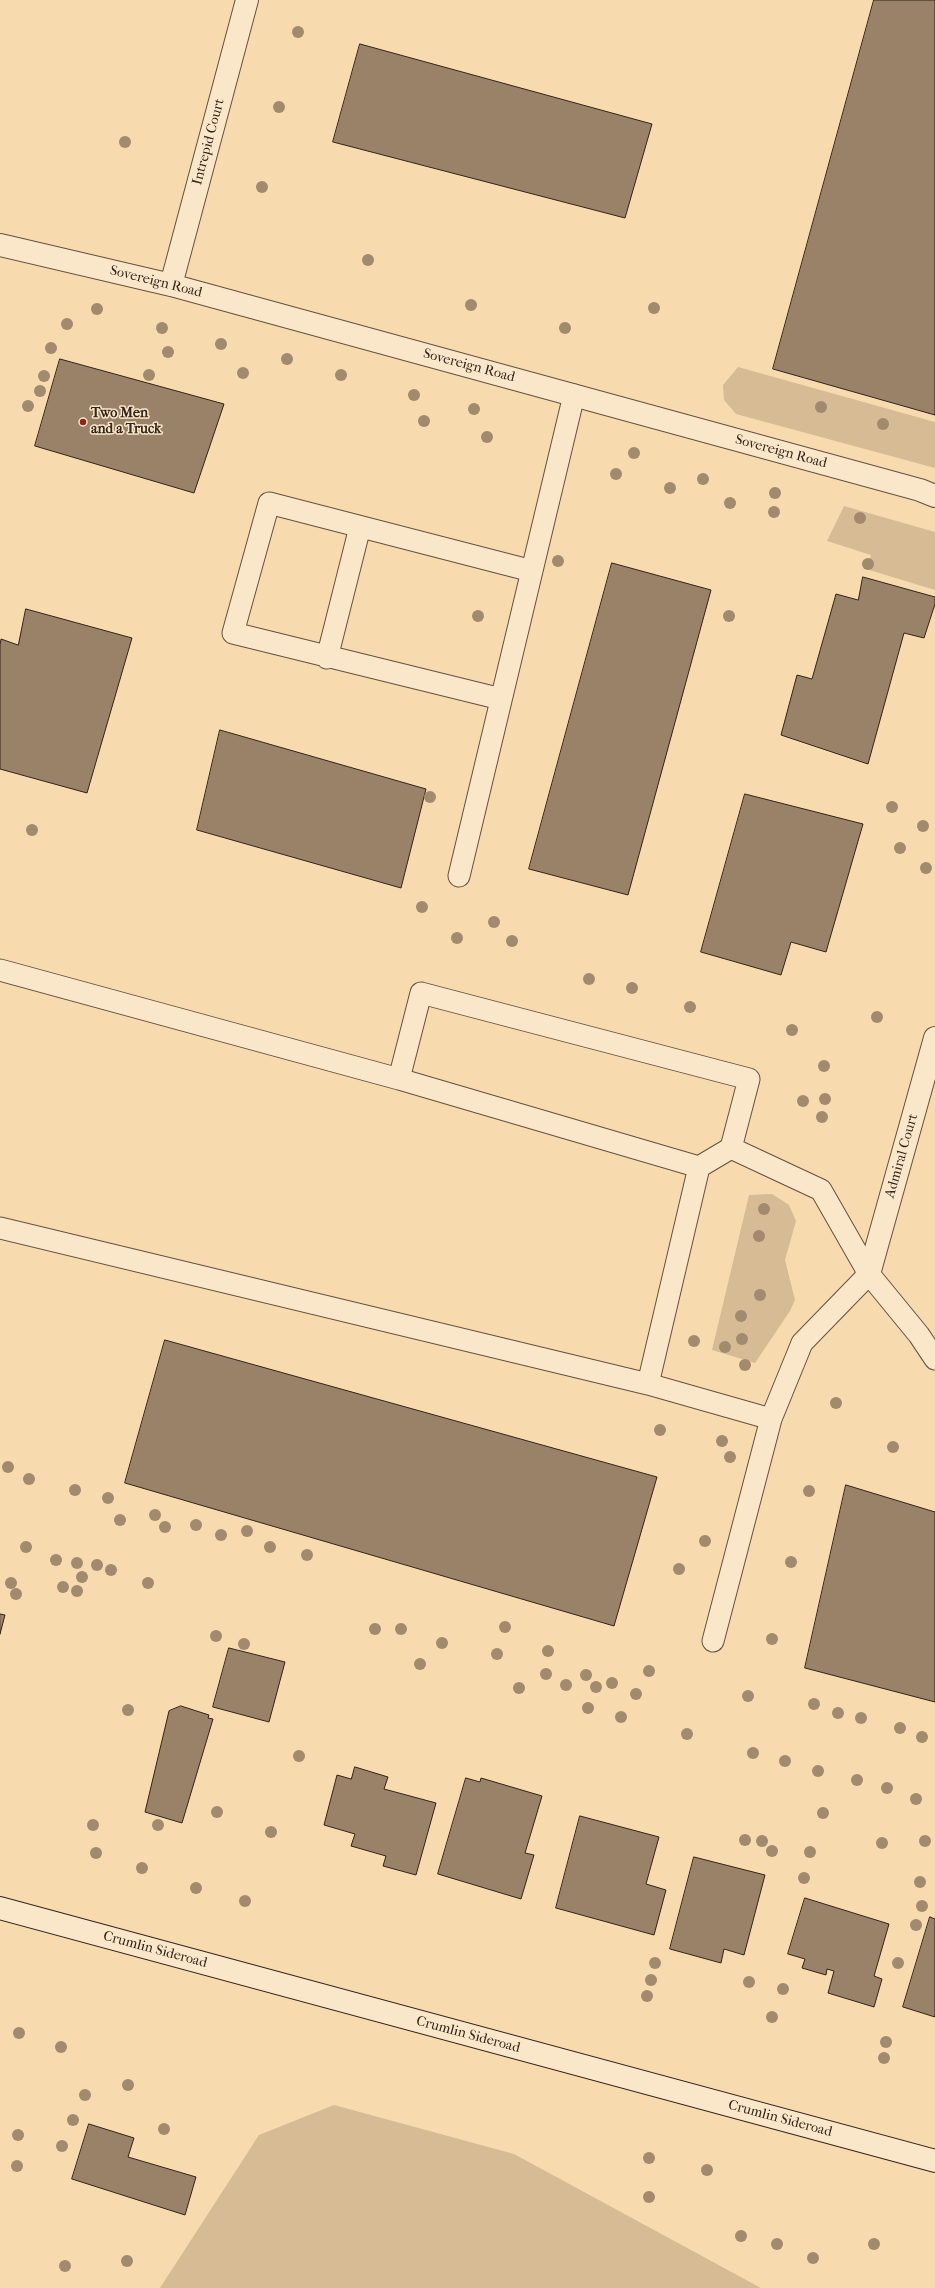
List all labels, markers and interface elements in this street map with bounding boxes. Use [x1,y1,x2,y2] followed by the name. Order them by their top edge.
[189,97,229,187] street label: Intrepid Court
[108,262,204,302] street label: Sovereign Road
[421,346,517,386] street label: Sovereign Road
[91,406,161,438] place label: Two Men and a Truck
[78,417,88,427] marker: Two Men and a Truck
[733,432,829,472] street label: Sovereign Road
[882,1112,922,1200] street label: Admiral Court
[101,1928,209,1972] street label: Crumlin Sideroad
[414,2013,522,2057] street label: Crumlin Sideroad
[726,2097,834,2141] street label: Crumlin Sideroad

